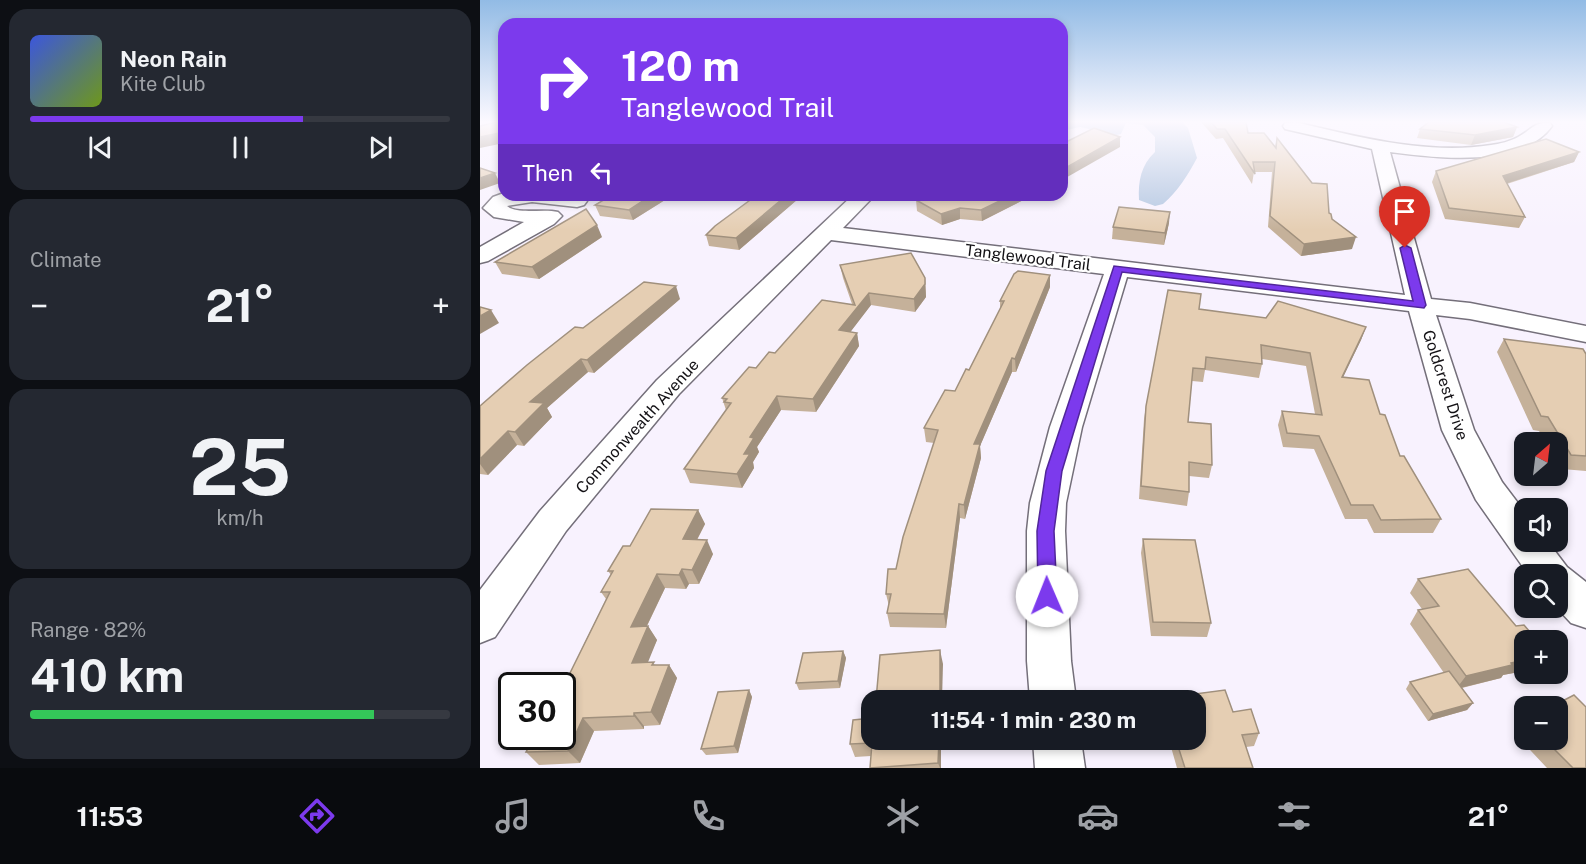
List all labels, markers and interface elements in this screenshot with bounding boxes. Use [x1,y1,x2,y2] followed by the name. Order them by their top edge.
[621,41,740,90] text: 120 m
[522,42,600,120] icon: right
[120,46,227,72] text: Neon Rain
[120,72,205,96] text: Kite Club
[621,91,835,123] text: Tanglewood Trail
[84,131,117,164] icon: previous
[224,131,257,164] icon: pause
[364,131,397,164] icon: next
[585,156,618,189] icon: left
[522,160,573,186] text: Then
[1379,186,1430,248] pin
[1388,195,1421,228] icon: arrive
[964,240,1092,275] street label: Tanglewood Trail
[30,248,102,272] text: Climate
[205,279,275,332] text: 21°
[30,287,48,325] text: −
[432,287,450,325] text: +
[1419,328,1472,443] street label: Goldcrest Drive
[572,355,703,497] street label: Commonwealth Avenue
[189,421,291,513] text: 25
[1514,432,1568,486] north arrow
[1514,432,1568,750] map controls
[1514,498,1568,552] button: sound
[216,506,264,530] text: km/h
[1015,564,1079,628] position arrow
[1514,564,1568,618] button: search
[30,618,146,642] text: Range · 82%
[1514,630,1568,684] button: +
[30,649,184,702] text: 410 km
[498,672,576,750] speed limit sign: 30
[1514,696,1568,750] button: −
[931,707,1136,733] text: 11:54 · 1 min · 230 m
[296,795,338,837] icon: directions
[492,795,534,837] icon: music
[687,795,729,837] icon: phone
[882,795,924,837] icon: climate
[1077,795,1119,837] icon: car
[1273,795,1315,837] icon: filters
[77,800,143,832] text: 11:53
[1468,800,1509,832] text: 21°

